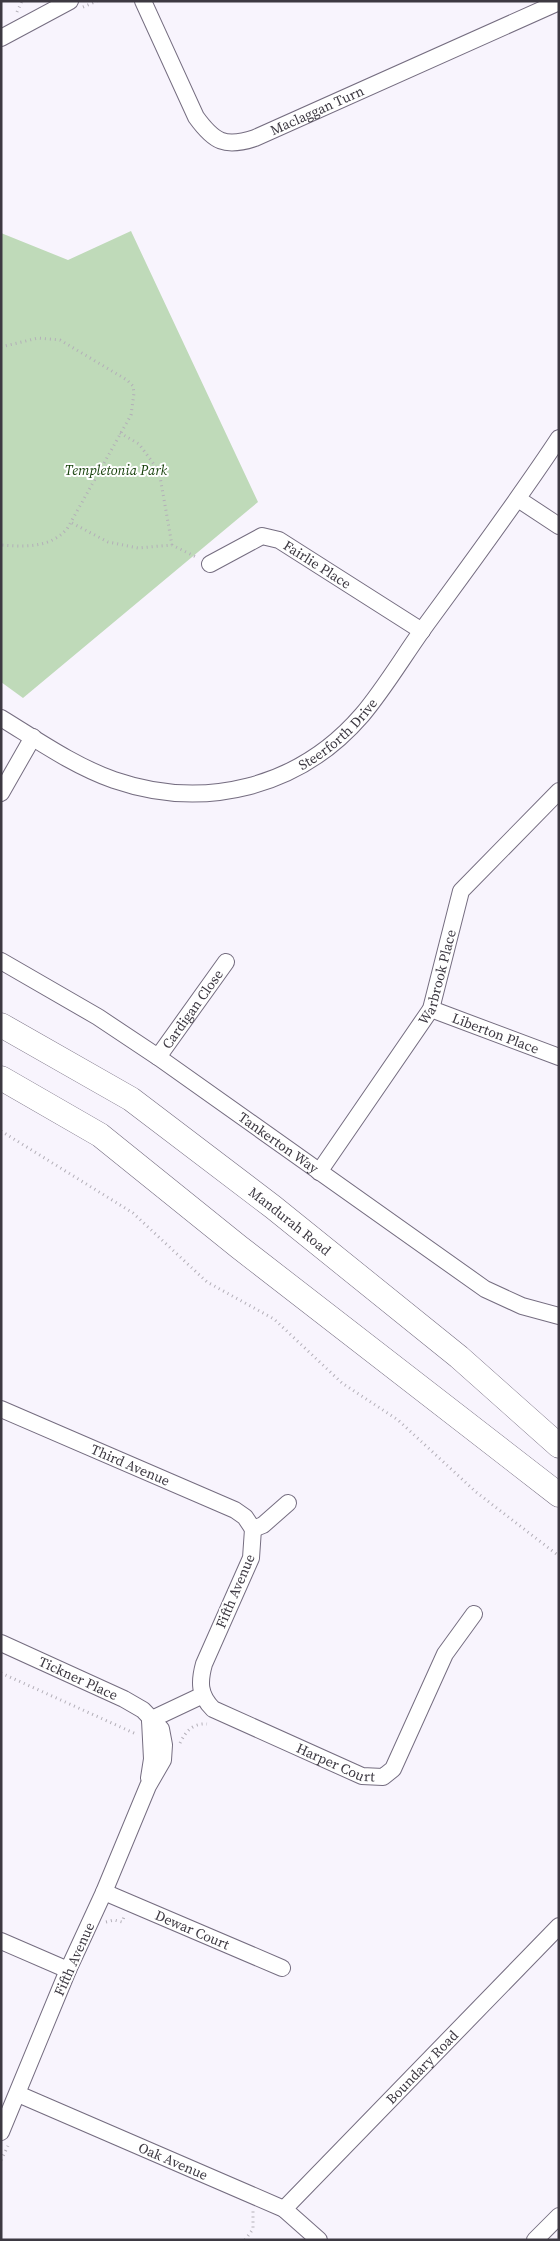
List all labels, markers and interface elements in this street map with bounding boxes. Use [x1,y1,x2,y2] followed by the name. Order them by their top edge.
[267,80,367,140] street label: Maclaggan Turn
[65,460,168,480] park label: Templetonia Park
[280,535,355,593] street label: Fairlie Place
[295,694,382,775] street label: Steerforth Drive
[413,927,461,1029] street label: Warbrook Place
[157,965,228,1053] street label: Cardigan Close
[449,1008,542,1059] street label: Liberton Place
[234,1107,324,1179] street label: Tankerton Way
[245,1182,335,1260] street label: Mandurah Road
[88,1439,173,1491] street label: Third Avenue
[210,1551,260,1631] street label: Fifth Avenue
[35,1651,121,1705] street label: Tickner Place
[293,1738,376,1787] street label: Harper Court
[152,1905,233,1955] street label: Dewar Court
[49,1919,99,1999] street label: Fifth Avenue
[381,2026,463,2108] street label: Boundary Road
[135,2137,211,2185] street label: Oak Avenue

